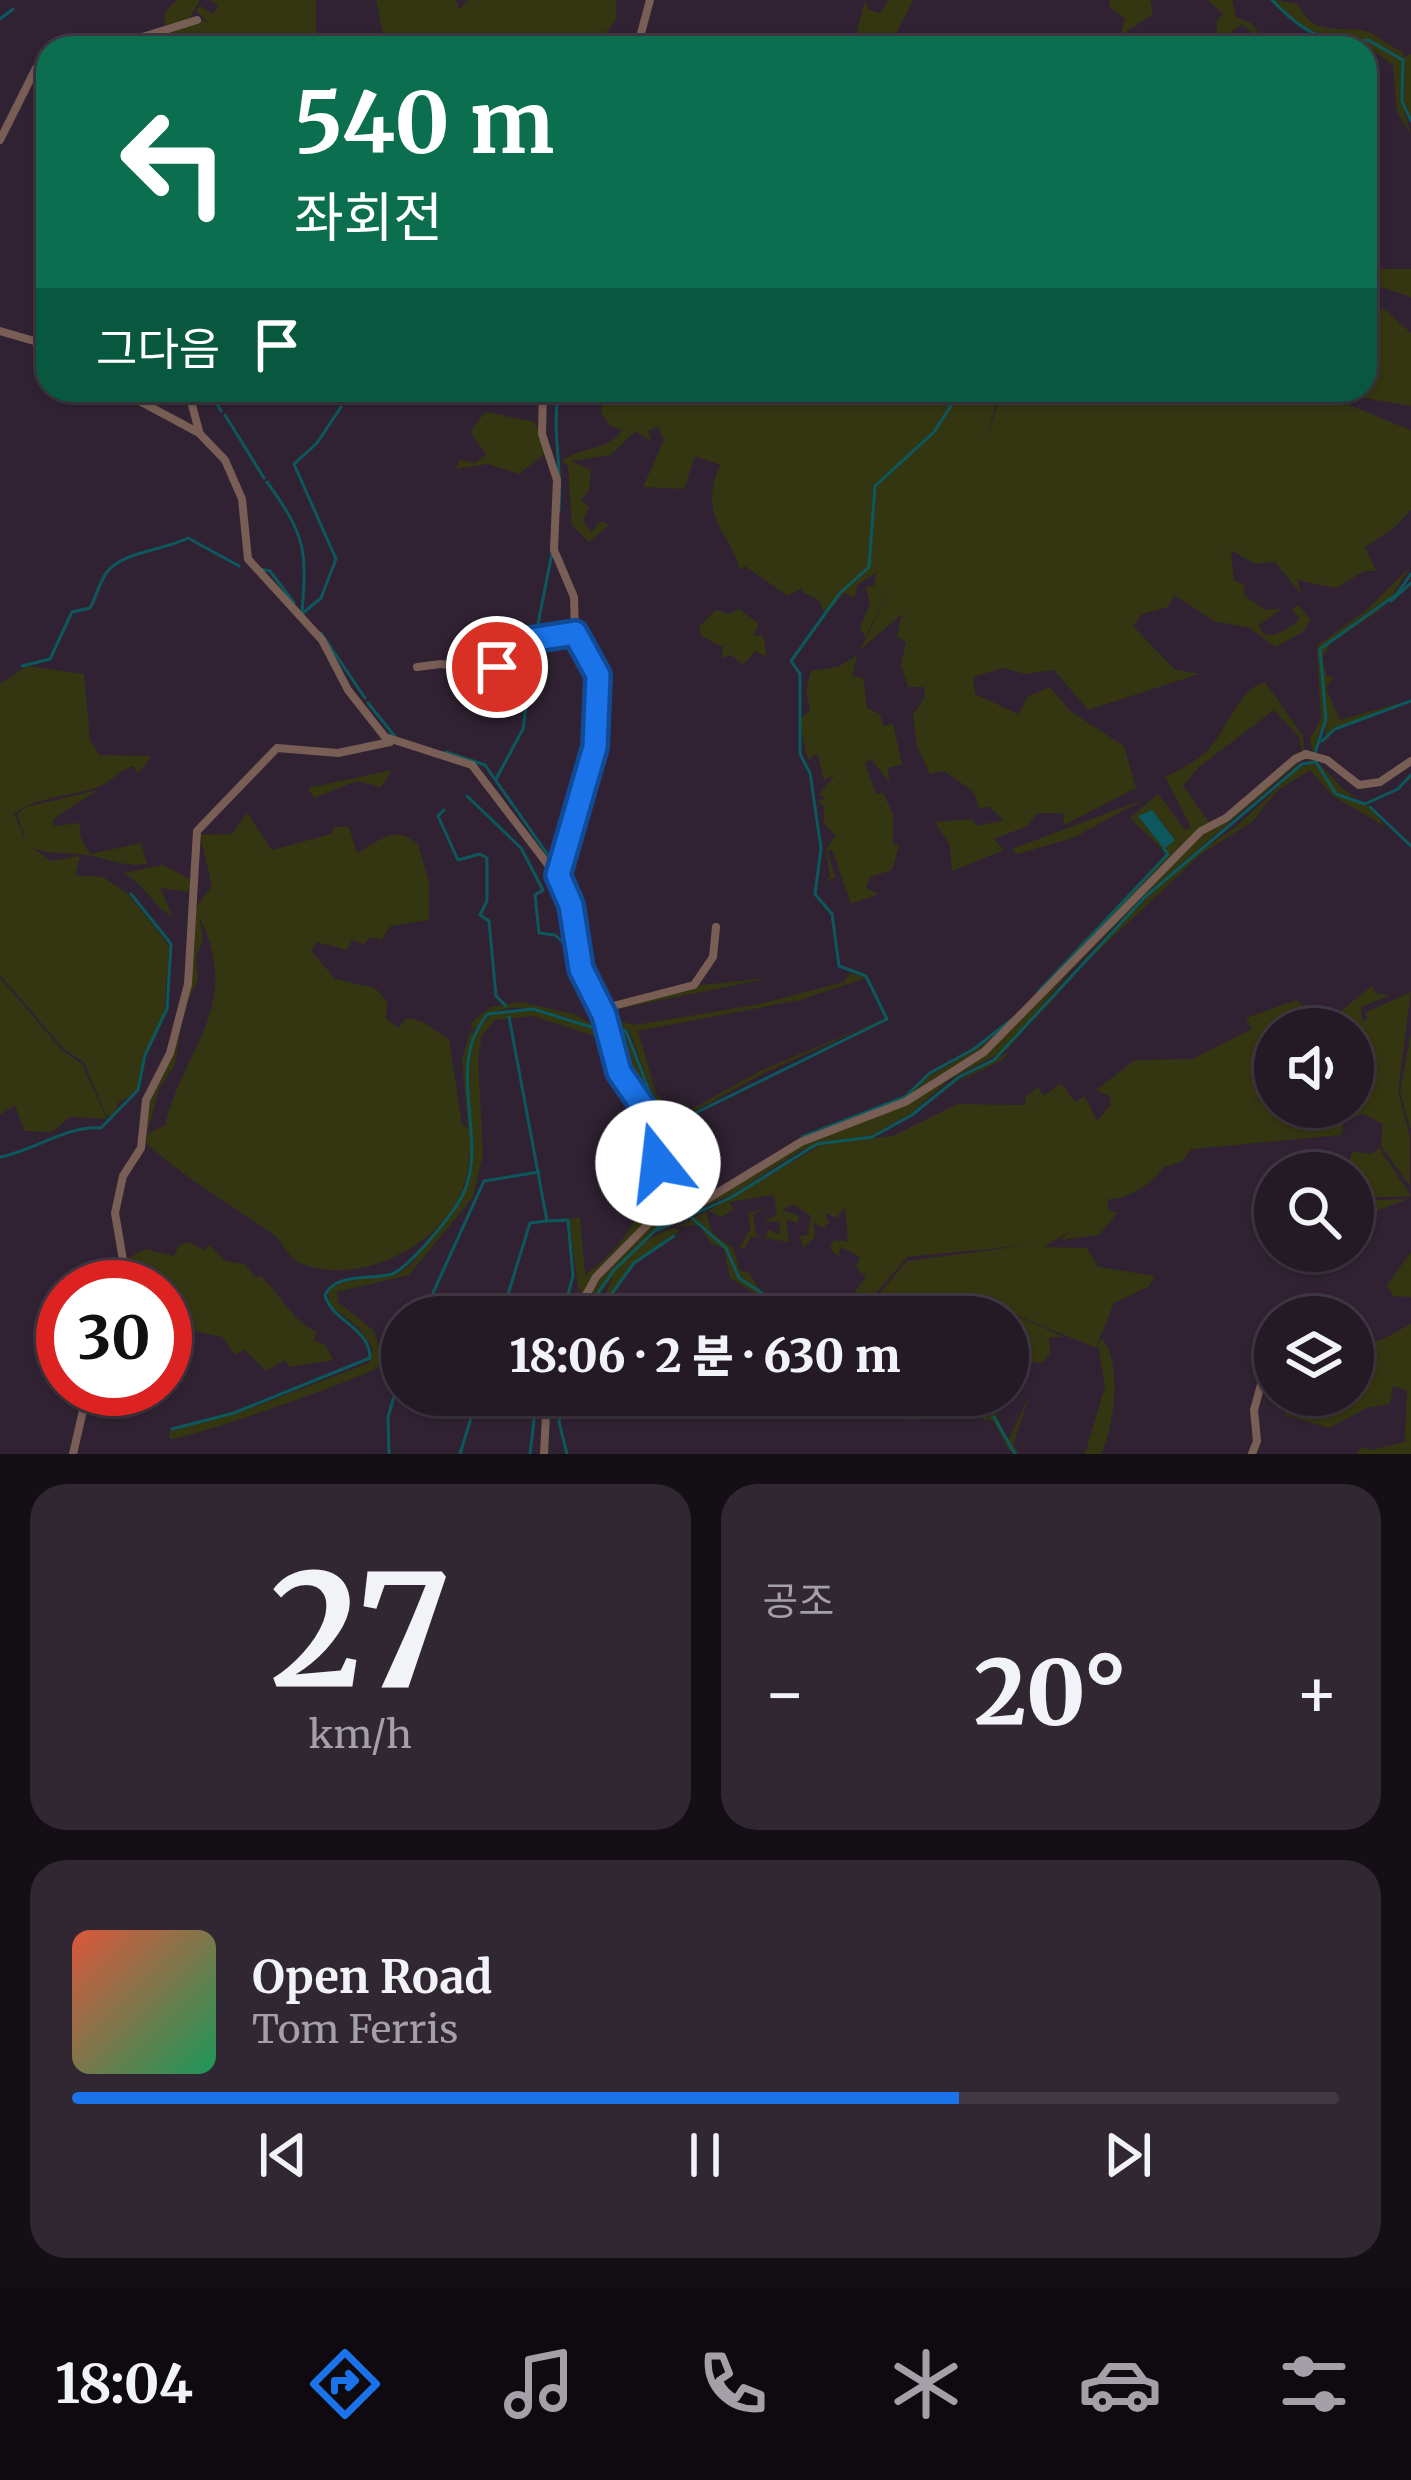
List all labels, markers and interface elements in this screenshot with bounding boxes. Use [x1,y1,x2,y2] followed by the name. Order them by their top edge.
[294,70,554,176] text: 540 m
[96,84,252,240] icon: left
[294,184,443,252] text: 좌회전
[244,312,310,378] icon: arrive
[96,321,220,377] text: 그다음
[446,616,548,718] pin
[464,634,530,700] icon: arrive
[1254,1008,1374,1416] map controls
[1254,1008,1374,1128] button: sound
[595,1100,721,1226] position arrow
[1254,1152,1374,1272] button: search
[36,1260,192,1416] speed limit sign: 30
[1254,1296,1374,1416] button: layers
[510,1328,901,1384] text: 18:06 · 2 분 · 630 m
[270,1533,450,1730] text: 27
[763,1577,834,1626] text: 공조
[974,1636,1128,1750] text: 20°
[763,1652,807,1735] text: −
[1295,1652,1339,1735] text: +
[309,1710,412,1759] text: km/h
[252,1949,492,2005] text: Open Road
[252,2005,458,2054] text: Tom Ferris
[250,2122,316,2188] icon: previous
[672,2122,738,2188] icon: pause
[1095,2122,1161,2188] icon: next
[303,2342,387,2426] icon: directions
[497,2342,581,2426] icon: music
[691,2342,775,2426] icon: phone
[884,2342,968,2426] icon: climate
[1078,2342,1162,2426] icon: car
[1272,2342,1356,2426] icon: filters
[55,2350,193,2418] text: 18:04

